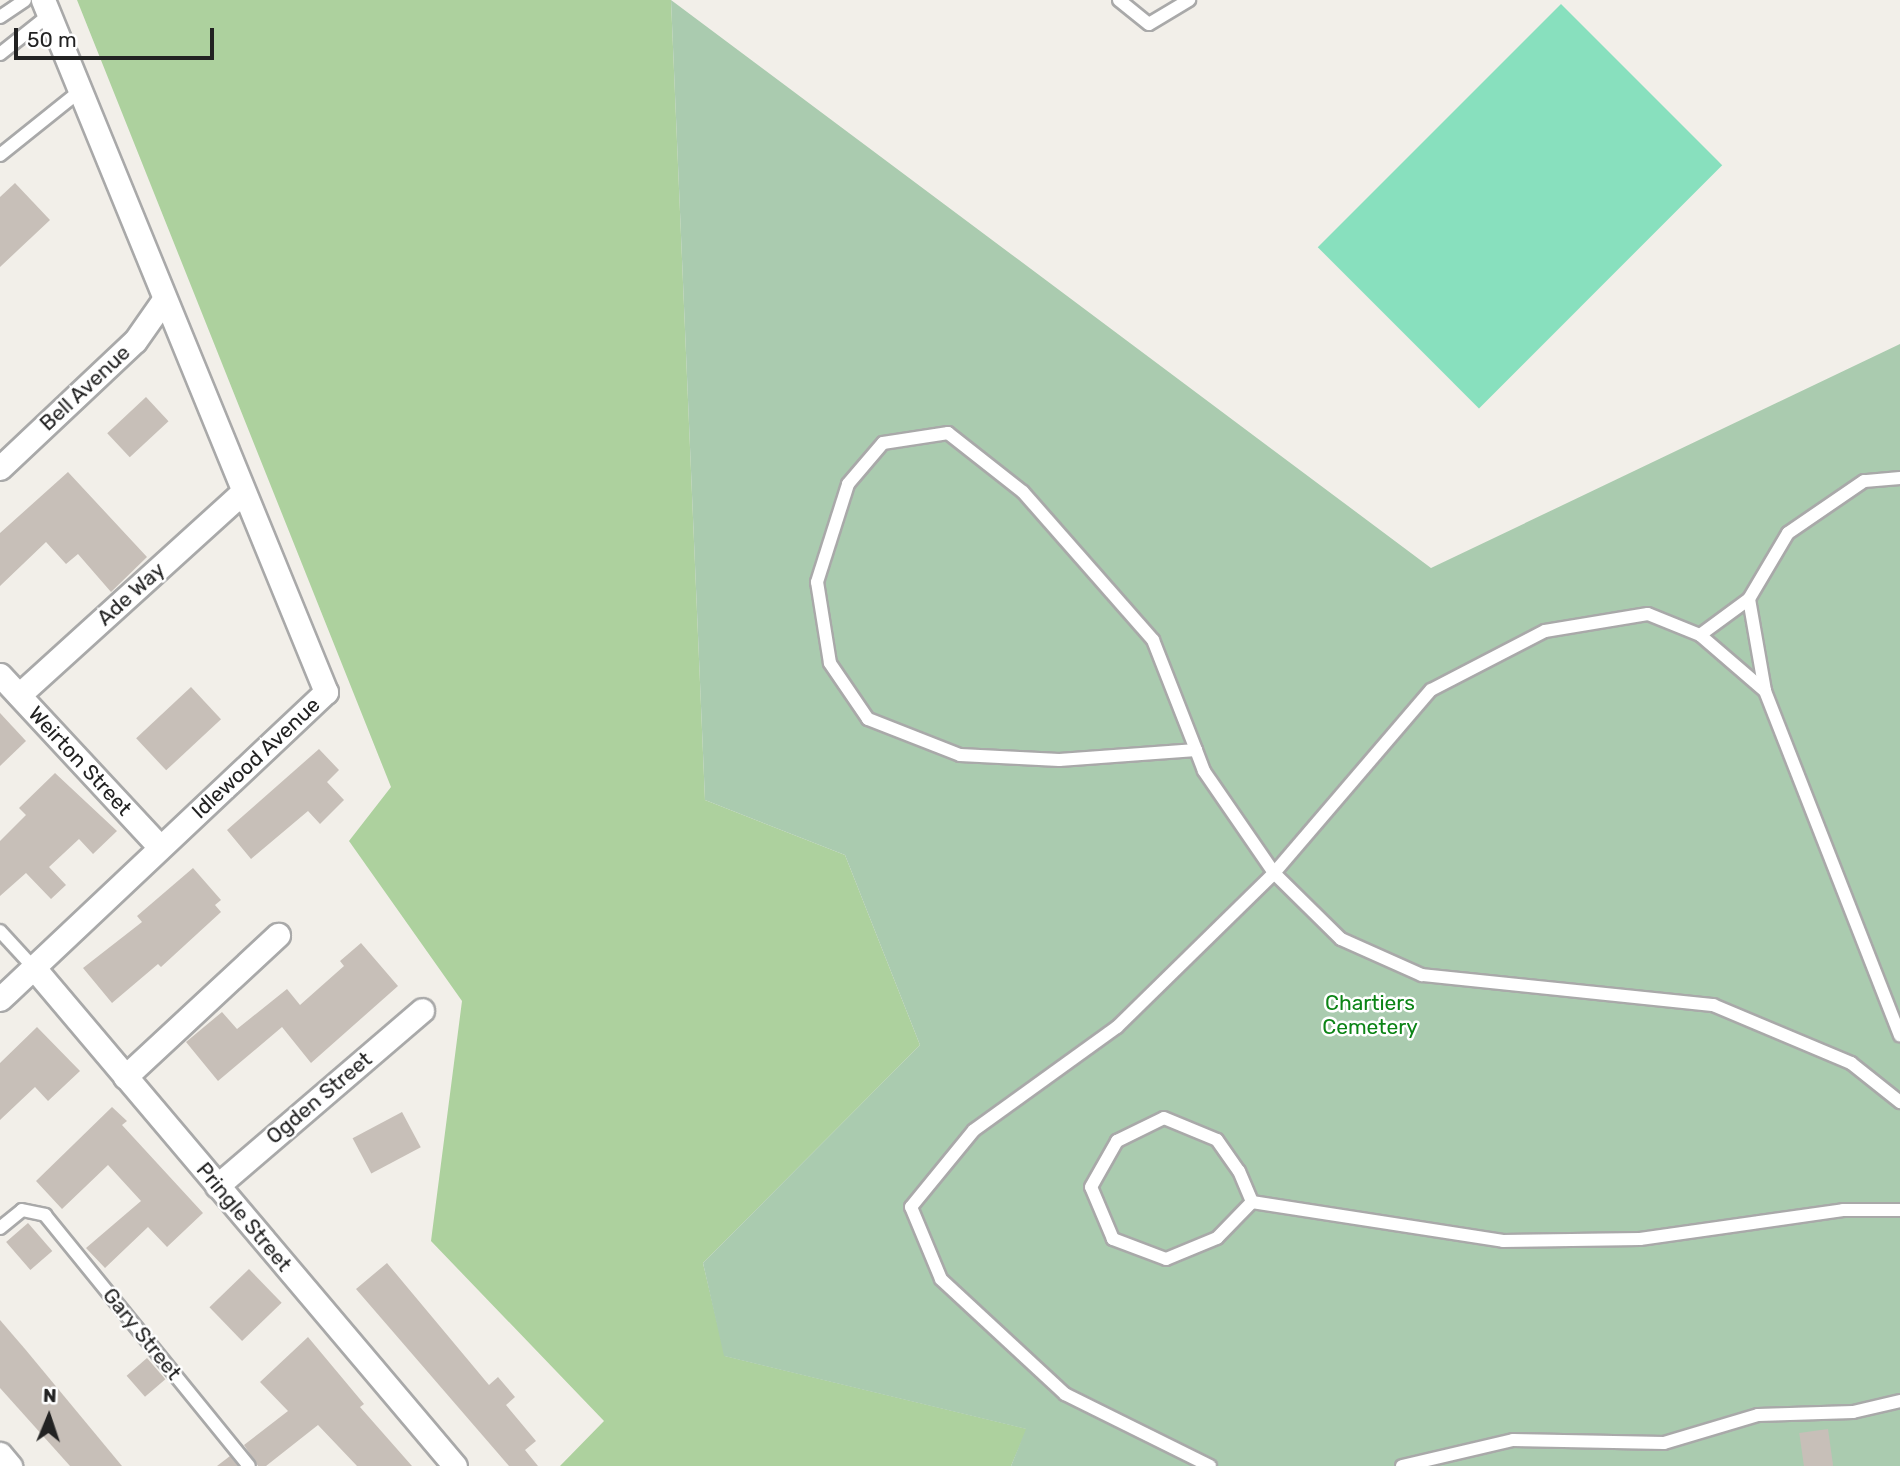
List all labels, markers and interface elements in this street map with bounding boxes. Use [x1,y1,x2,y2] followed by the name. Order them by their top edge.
[18,14,217,58] scale bar
[27,27,77,52] text: 50 m
[34,340,136,436] street label: Bell Avenue
[92,557,170,631] street label: Ade Way
[186,692,326,824] street label: Idlewood Avenue
[23,701,137,821] street label: Weirton Street
[1322,990,1418,1040] park label: Chartiers Cemetery
[261,1047,377,1149] street label: Ogden Street
[191,1157,297,1277] street label: Pringle Street
[97,1283,187,1385] street label: Gary Street
[14,1382,84,1452] north arrow
[43,1384,57,1407] text: N

